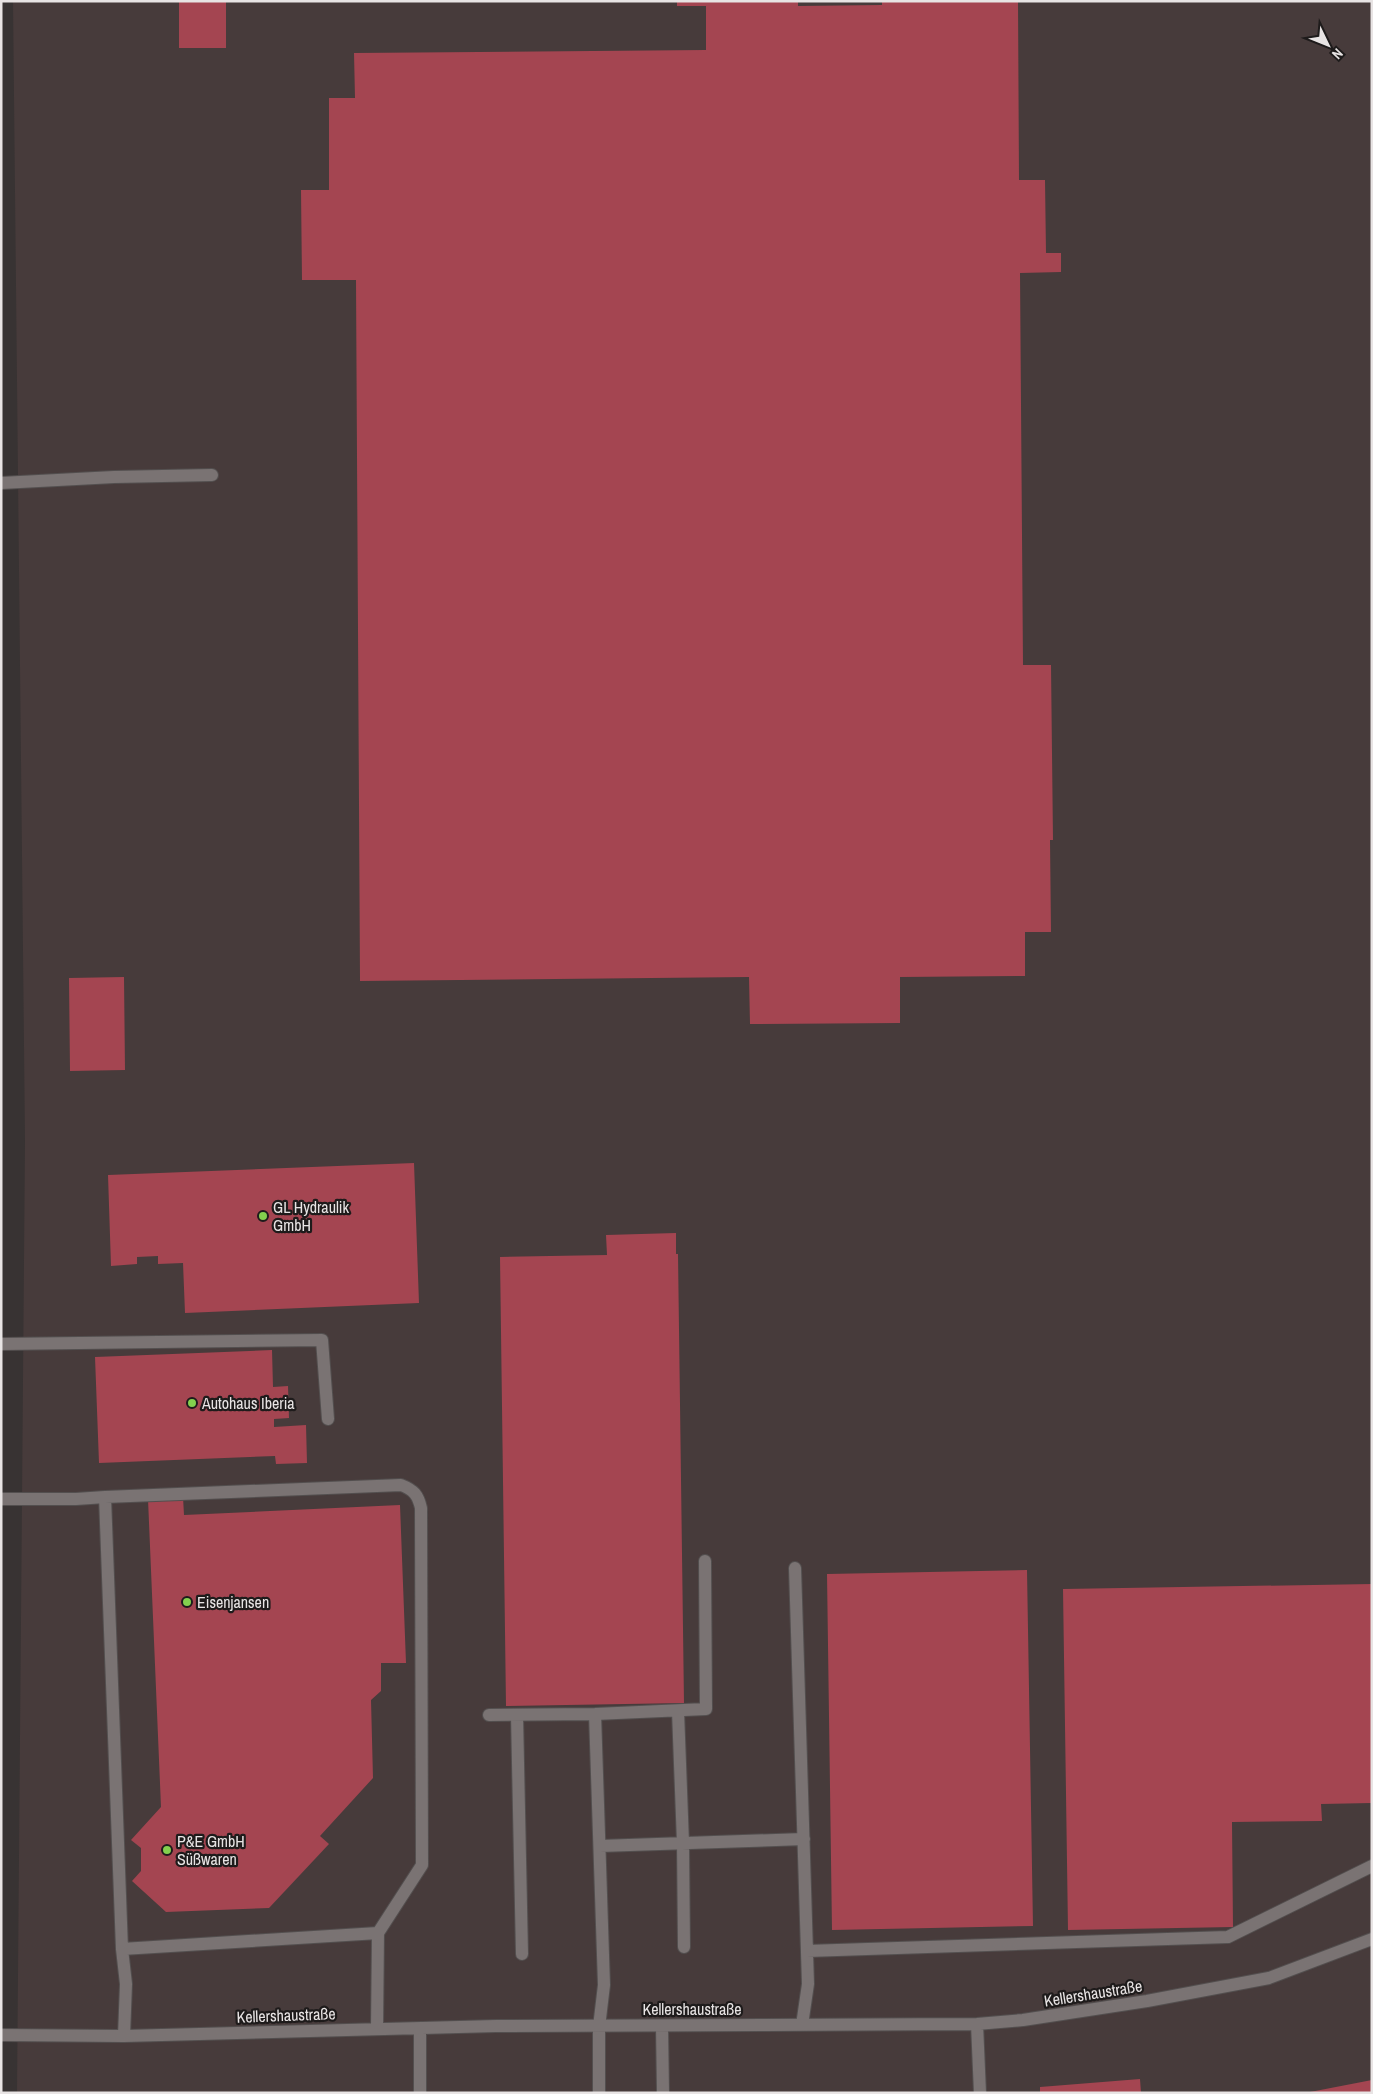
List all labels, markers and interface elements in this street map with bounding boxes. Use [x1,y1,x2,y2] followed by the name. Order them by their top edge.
[1303,20,1353,70] north arrow
[1328,45,1347,63] text: N
[273,1196,350,1236] place label: GL Hydraulik GmbH
[257,1210,269,1222] marker: GL Hydraulik GmbH
[201,1392,295,1414] place label: Autohaus Iberia
[186,1397,198,1409] marker: Autohaus Iberia
[197,1591,269,1613] place label: Eisenjansen
[181,1596,193,1608] marker: Eisenjansen
[177,1830,245,1870] place label: P&E GmbH Süßwaren
[161,1844,173,1856] marker: P&E GmbH Süßwaren
[1042,1974,1144,2012] street label: Kellershaustraße
[642,1998,742,2020] street label: Kellershaustraße
[236,2002,336,2028] street label: Kellershaustraße

